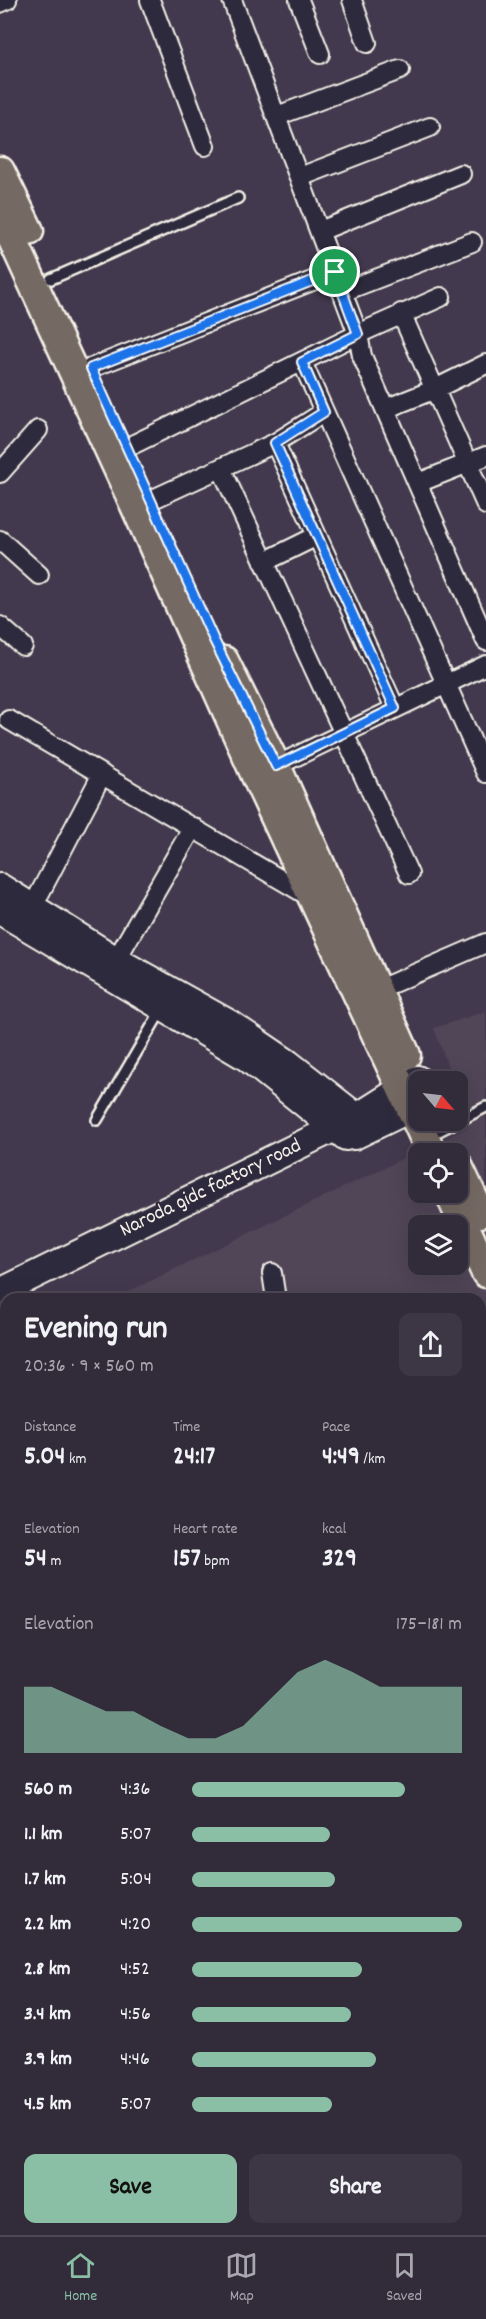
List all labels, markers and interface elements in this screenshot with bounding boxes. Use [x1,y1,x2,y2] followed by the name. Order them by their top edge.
[309,246,360,297] pin
[318,255,351,288] icon: arrive
[408,1071,468,1131] north arrow
[408,1071,468,1275] map controls
[115,1132,307,1246] street label: Naroda gidc factory road
[408,1143,468,1203] button: locate
[408,1215,468,1275] button: layers
[24,1307,168,1354] text: Evening run
[399,1313,462,1376] button: share
[24,1353,154,1381] text: 20:36 · 9 × 560 m
[24,1416,76,1439] text: Distance
[173,1416,200,1439] text: Time
[322,1416,350,1439] text: Pace
[24,1439,65,1476] text: 5.04
[173,1439,215,1476] text: 24:17
[322,1439,360,1476] text: 4:49
[65,1448,87,1471] text: km
[360,1448,386,1471] text: /km
[24,1518,80,1541] text: Elevation
[173,1518,238,1541] text: Heart rate
[322,1518,346,1541] text: kcal
[24,1541,47,1578] text: 54
[173,1541,201,1578] text: 157
[322,1541,357,1578] text: 329
[47,1550,61,1573] text: m
[201,1550,230,1573] text: bpm
[24,1611,94,1639] text: Elevation
[396,1611,462,1639] text: 175–181 m
[24,1776,72,1804] text: 560 m
[120,1776,150,1804] text: 4:36
[24,1821,63,1849] text: 1.1 km
[120,1821,151,1849] text: 5:07
[24,1866,66,1894] text: 1.7 km
[120,1866,152,1894] text: 5:04
[24,1911,71,1939] text: 2.2 km
[120,1911,151,1939] text: 4:20
[24,1956,71,1984] text: 2.8 km
[120,1956,150,1984] text: 4:52
[24,2001,71,2029] text: 3.4 km
[120,2001,151,2029] text: 4:56
[24,2046,72,2074] text: 3.9 km
[120,2046,150,2074] text: 4:46
[24,2091,71,2119] text: 4.5 km
[120,2091,151,2119] text: 5:07
[24,2154,237,2223] button: Save
[249,2154,462,2223] button: Share
[64,2249,97,2308] tab: Home
[225,2249,258,2308] tab: Map
[386,2249,422,2308] tab: Saved

